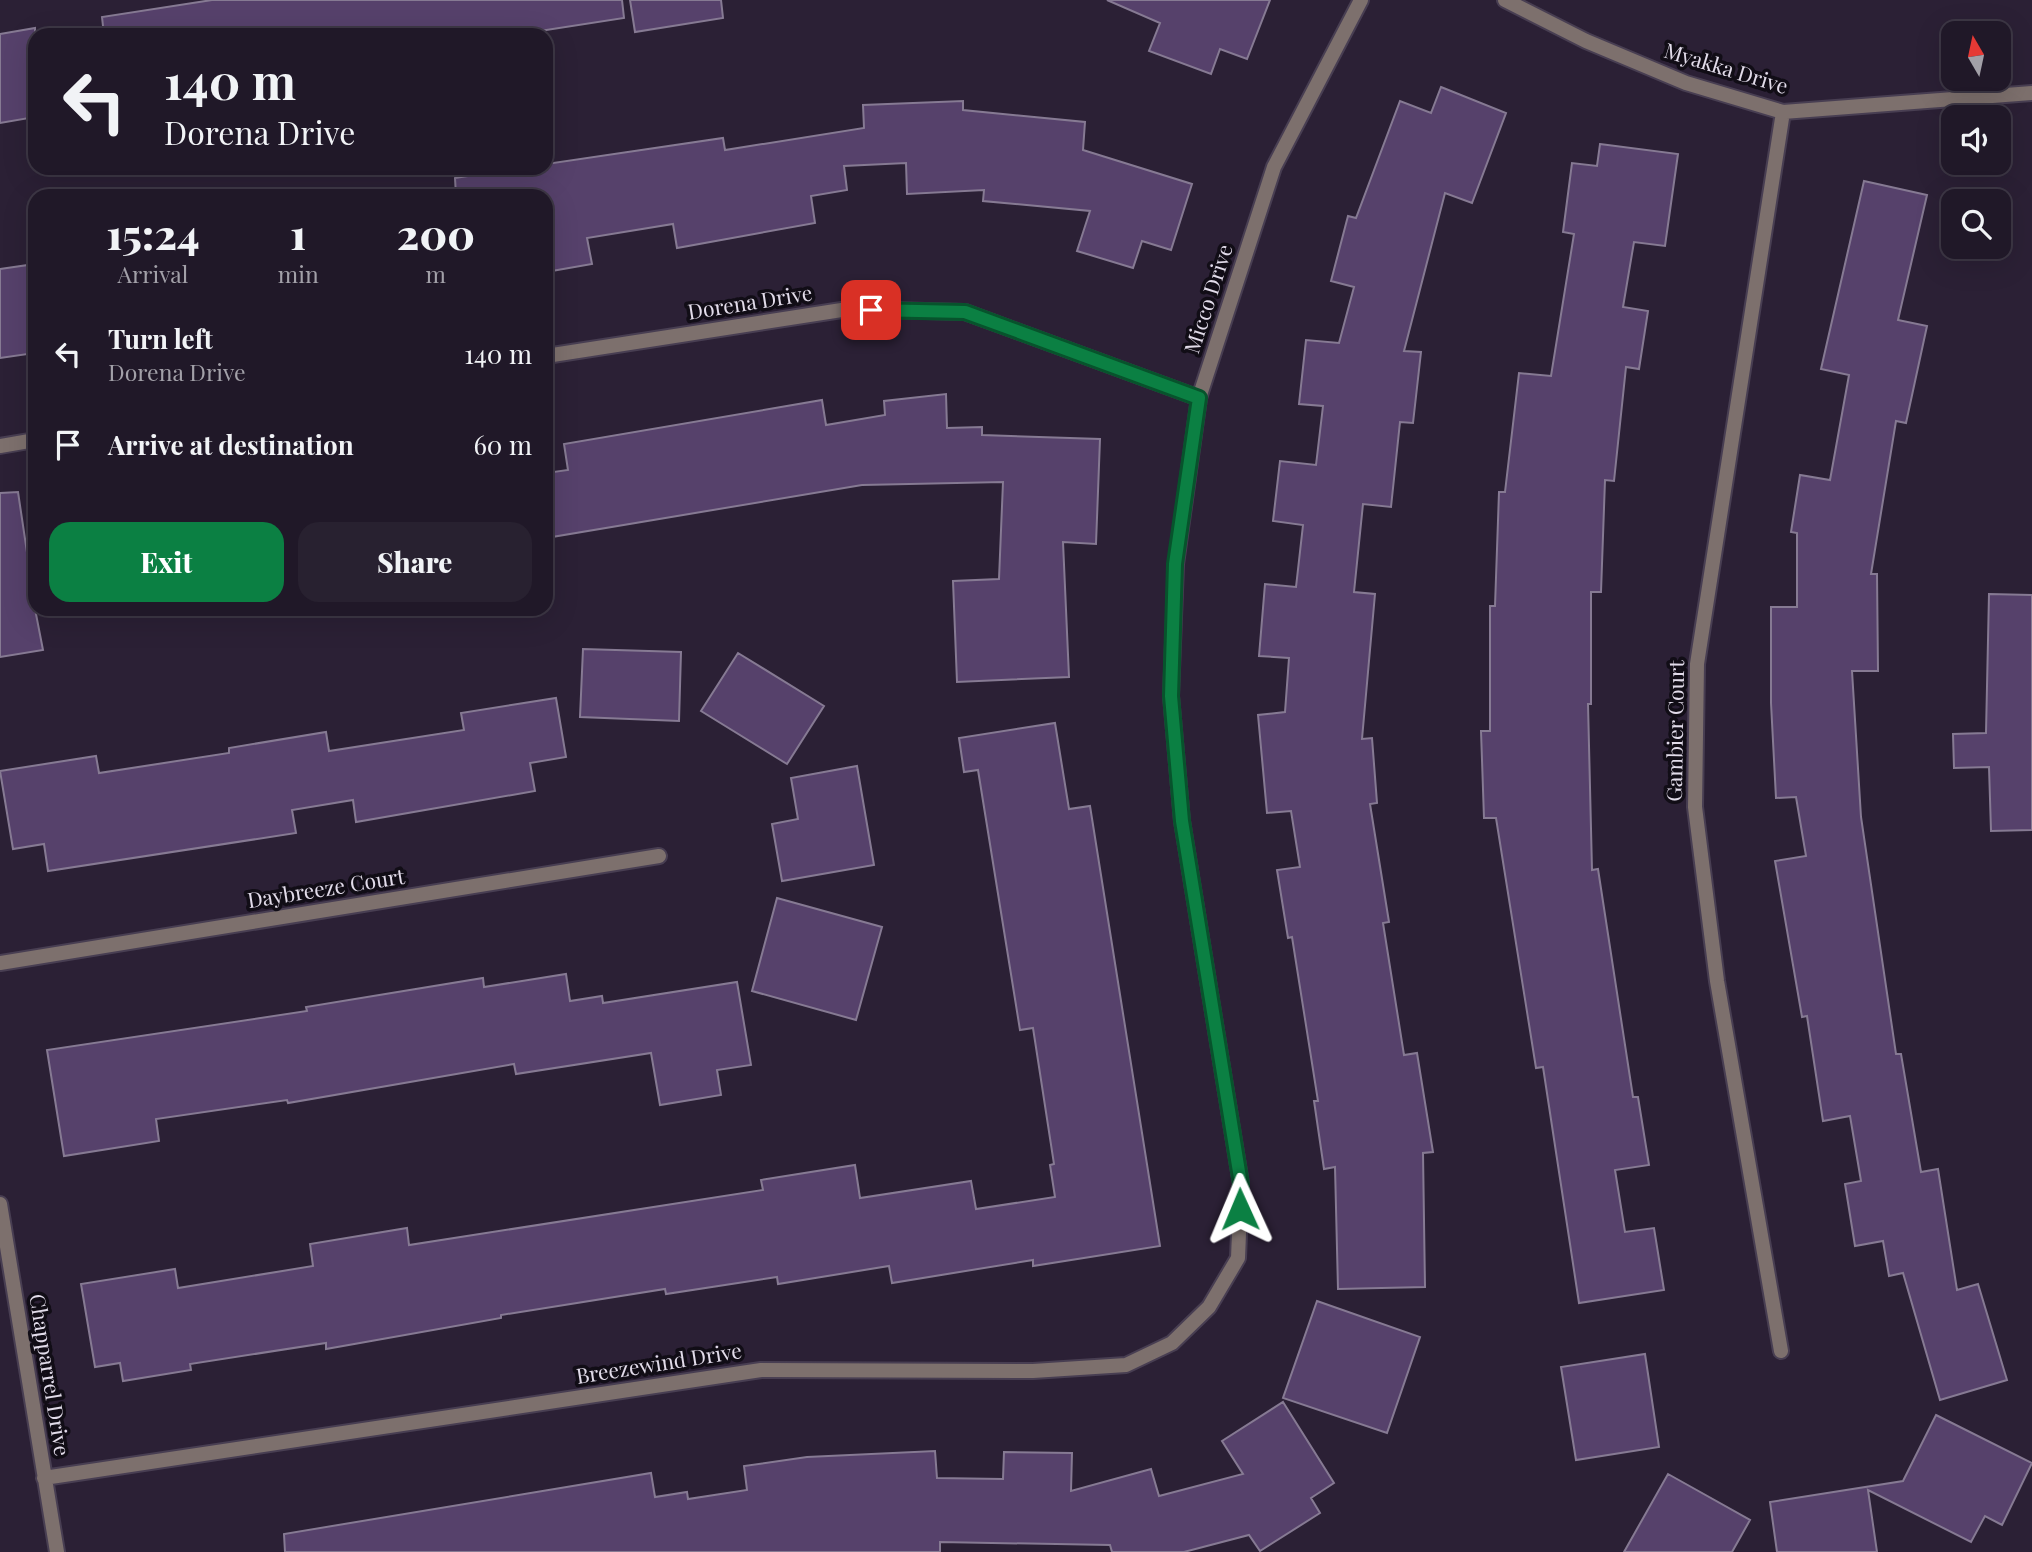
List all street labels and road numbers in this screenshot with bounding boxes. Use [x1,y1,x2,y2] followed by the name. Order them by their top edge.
[1661,35,1792,99] street label: Myakka Drive
[1176,240,1238,356] street label: Micco Drive
[685,277,814,325] street label: Dorena Drive
[1659,659,1689,802] street label: Gambier Court
[245,861,407,913] street label: Daybreeze Court
[24,1292,78,1458] street label: Chapparrel Drive
[574,1335,744,1389] street label: Breezewind Drive

